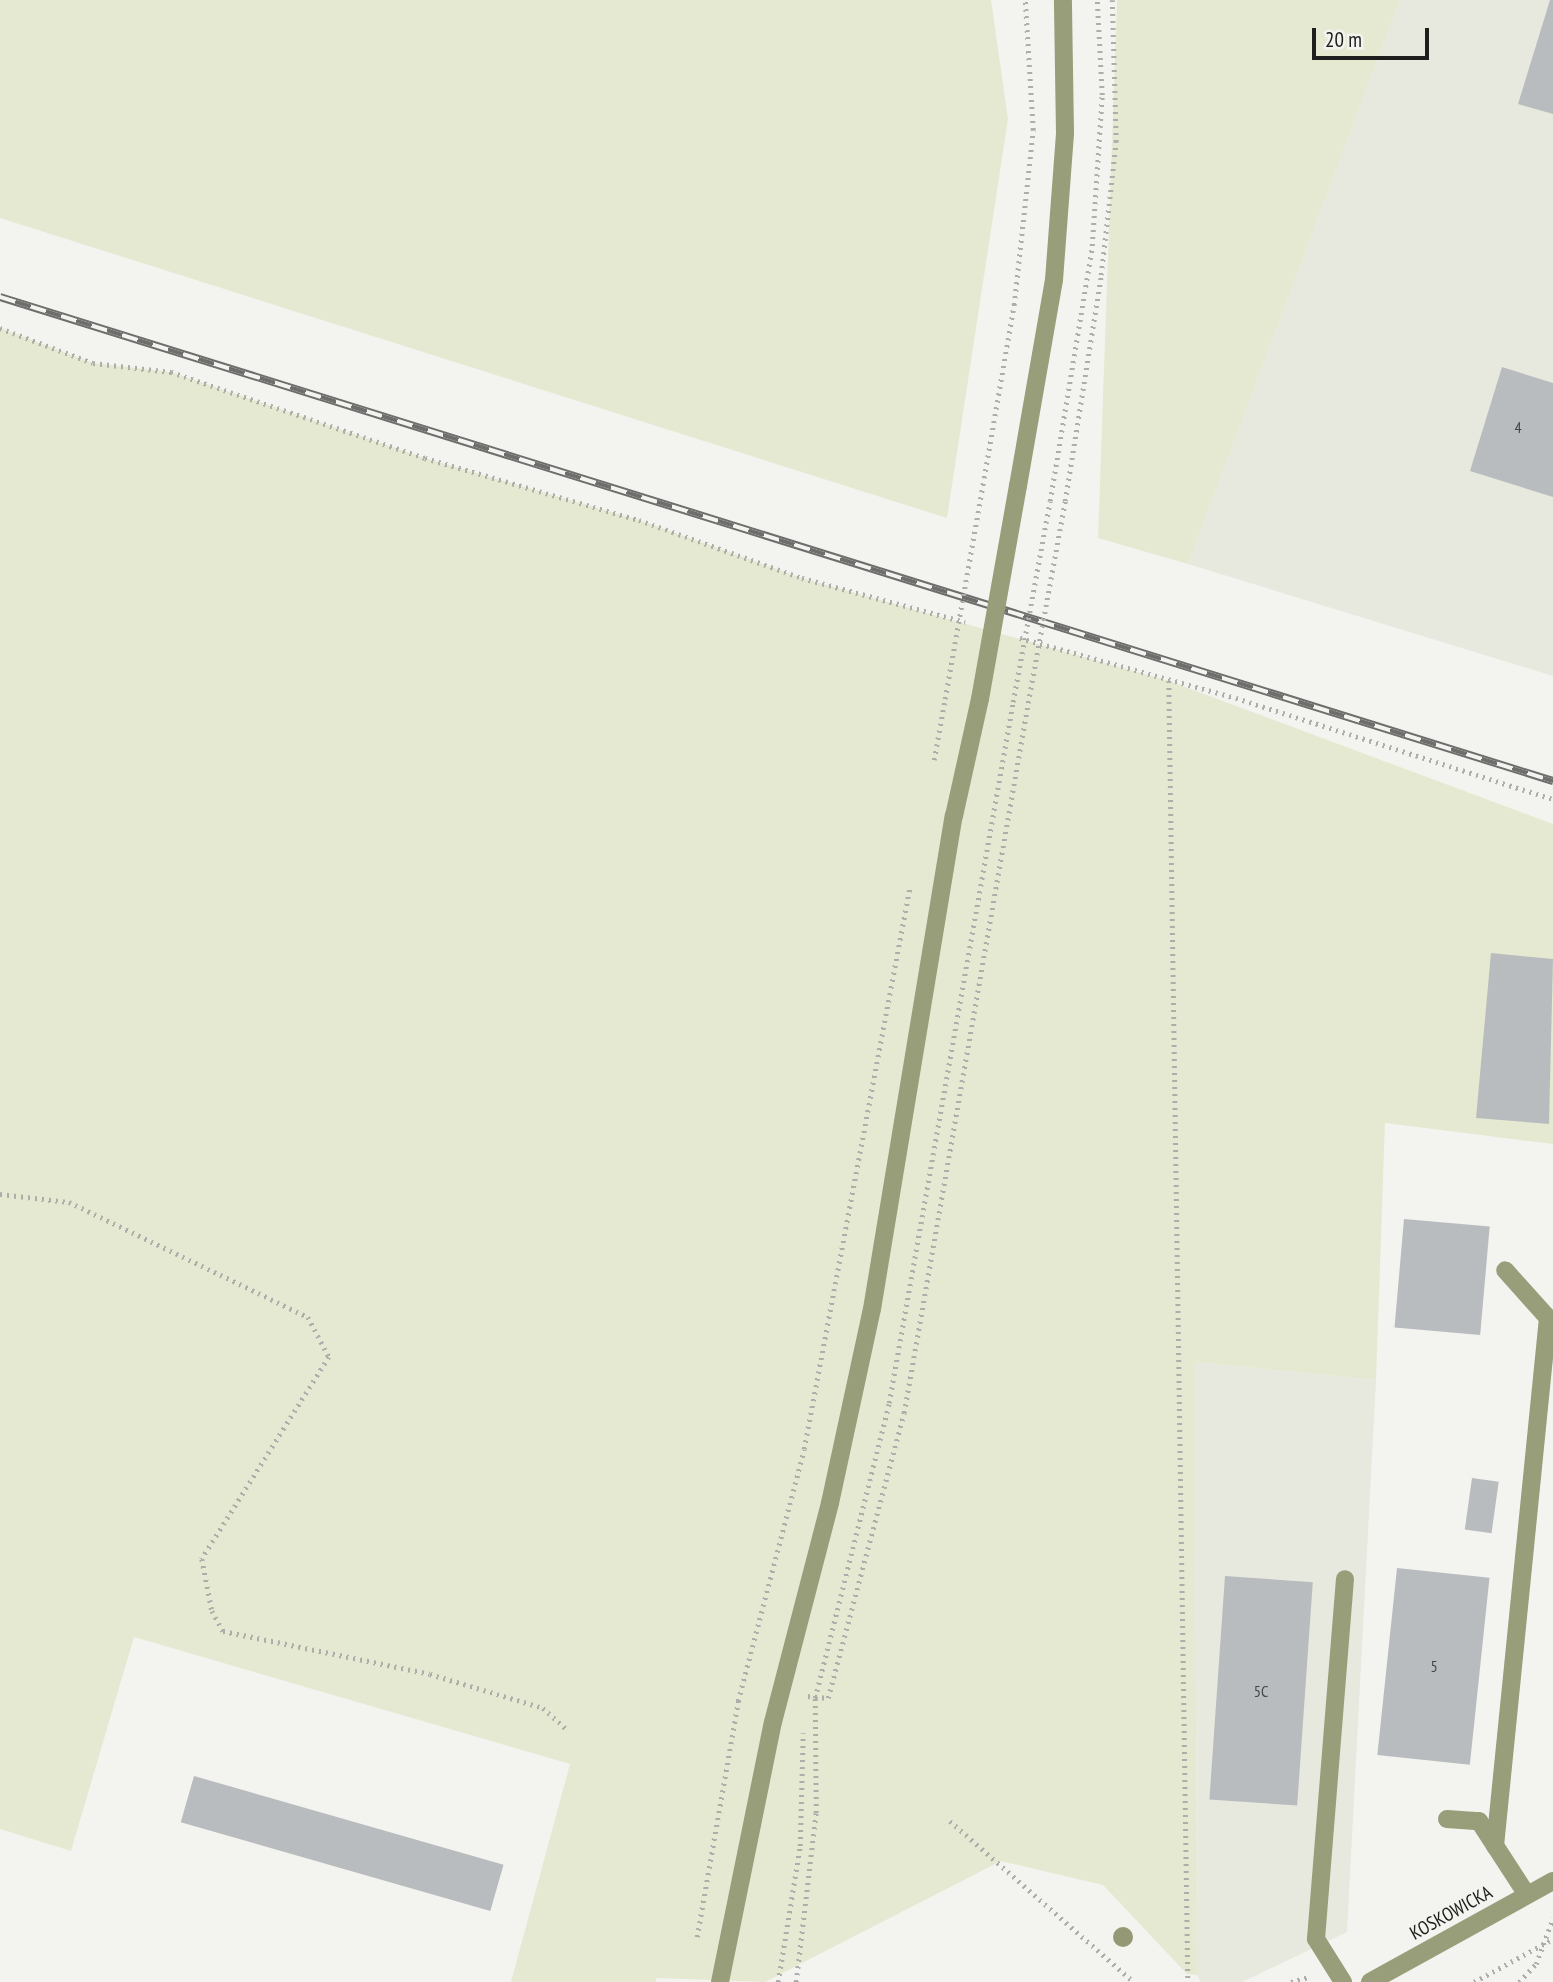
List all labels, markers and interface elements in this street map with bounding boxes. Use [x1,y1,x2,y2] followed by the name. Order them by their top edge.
[1315,14,1432,58] scale bar
[1325,26,1362,53] text: 20 m
[1514,417,1522,437] house number: 4
[1430,1656,1438,1676] house number: 5
[1254,1681,1268,1701] house number: 5C
[1406,1881,1496,1945] street label: KOSKOWICKA

